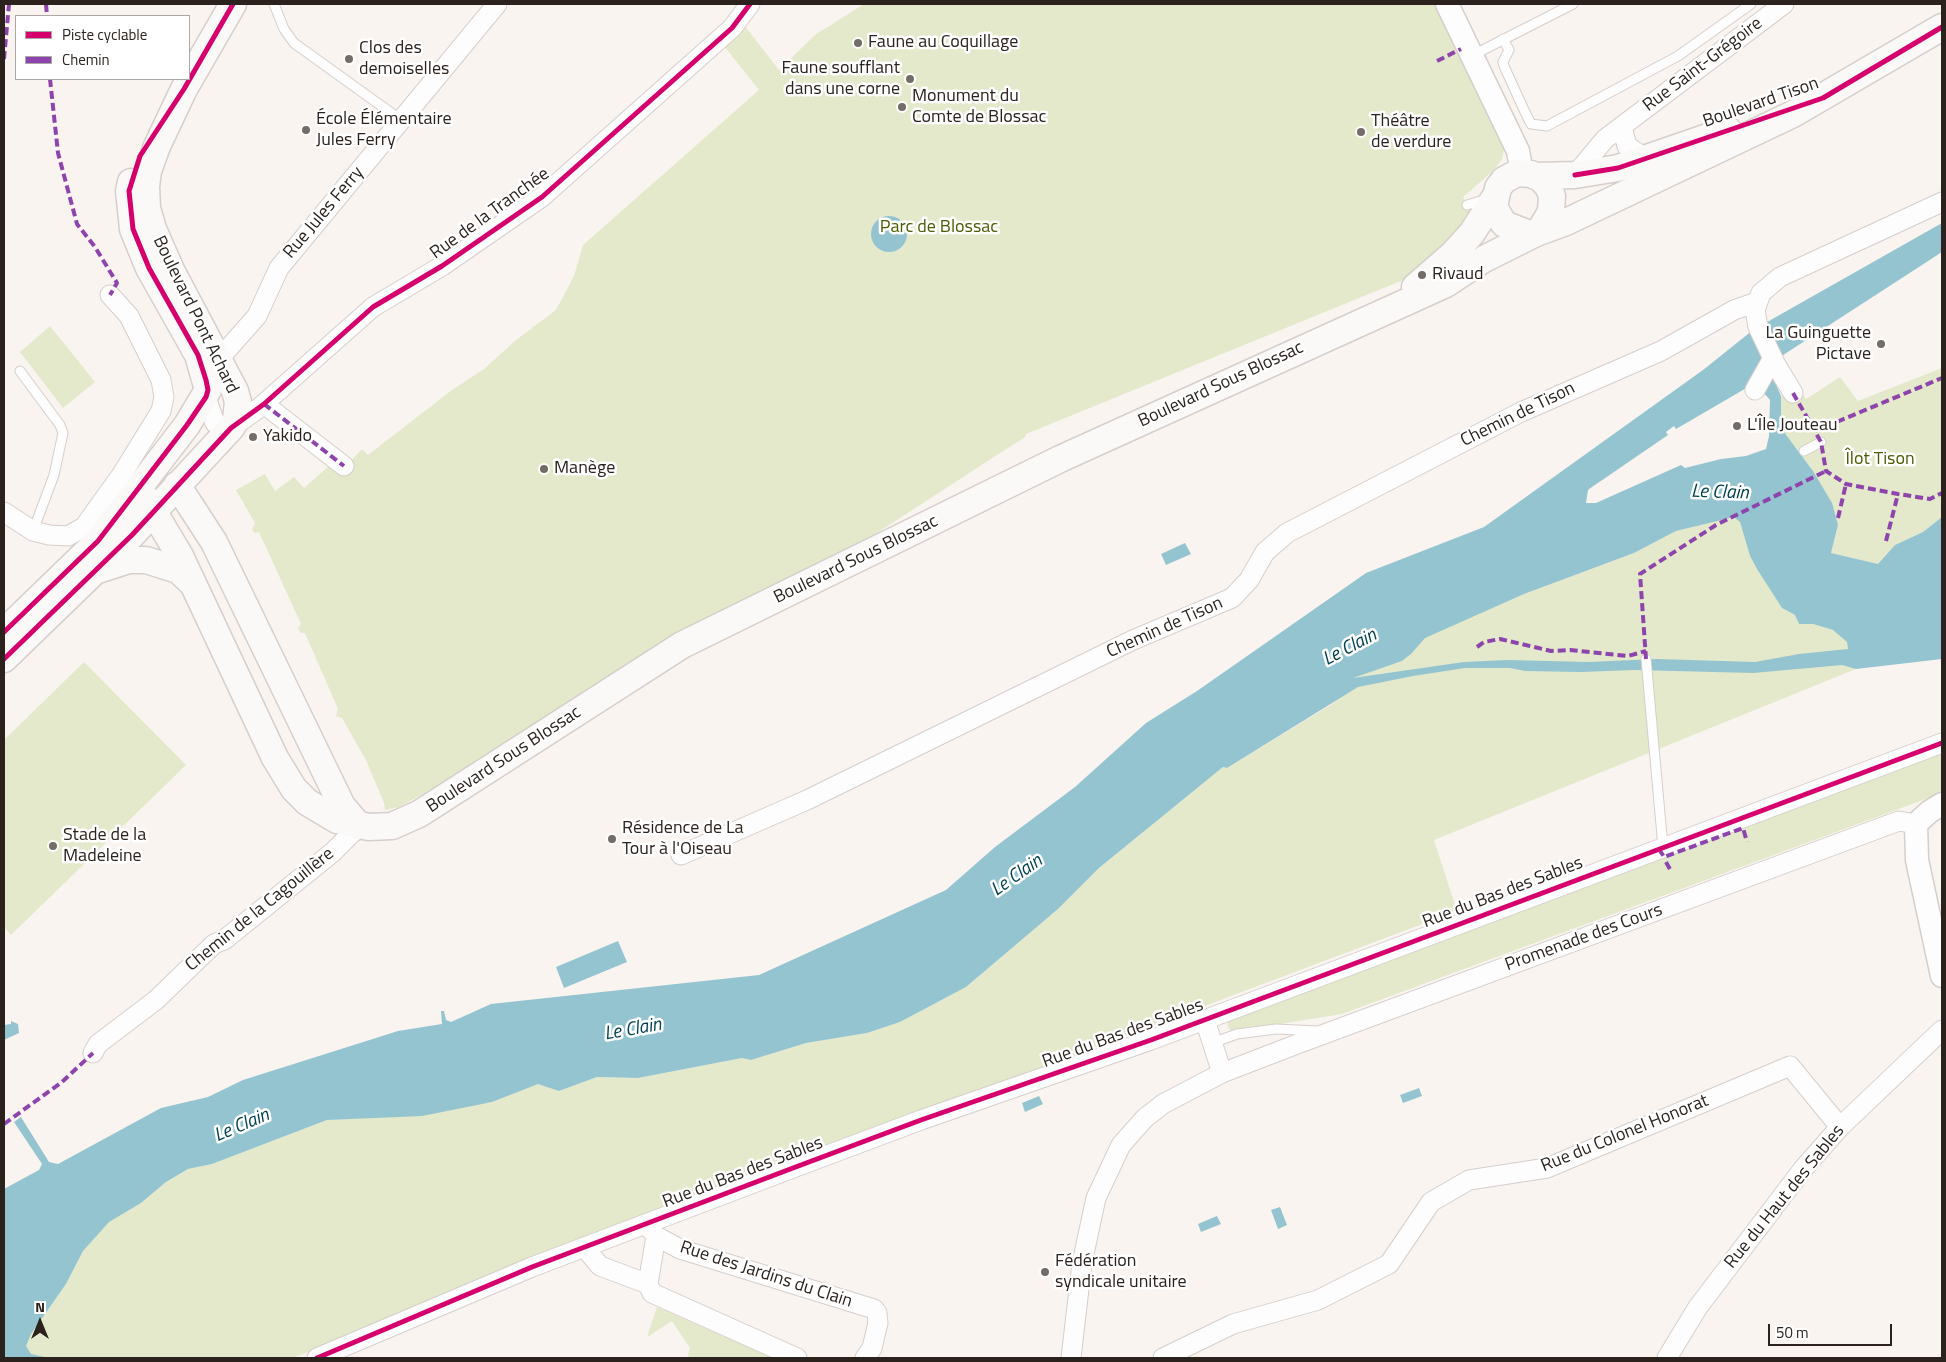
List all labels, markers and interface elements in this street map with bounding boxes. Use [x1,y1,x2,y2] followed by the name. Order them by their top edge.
[1639,13,1767,117] street label: Rue Saint-Grégoire
[15,15,190,80] legend
[62,23,147,46] text: Piste cyclable
[868,32,1018,54] place label: Faune au Coquillage
[852,37,864,49] marker: Faune au Coquillage
[359,38,449,80] place label: Clos des demoiselles
[62,48,110,71] text: Chemin
[343,53,355,65] marker: Clos des demoiselles
[781,58,900,100] place label: Faune soufflant dans une corne
[904,73,916,85] marker: Faune soufflant dans une corne
[1700,73,1822,133] street label: Boulevard Tison
[912,86,1046,128] place label: Monument du Comte de Blossac
[896,101,908,113] marker: Monument du Comte de Blossac
[316,109,452,152] place label: École Élémentaire Jules Ferry
[1371,111,1451,154] place label: Théâtre de verdure
[300,124,312,136] marker: École Élémentaire Jules Ferry
[1355,126,1367,138] marker: Théâtre de verdure
[279,163,369,263] street label: Rue Jules Ferry
[426,164,554,264] street label: Rue de la Tranchée
[880,217,998,239] park label: Parc de Blossac
[147,233,243,397] street label: Boulevard Pont Achard
[1432,264,1484,286] place label: Rivaud
[1416,269,1428,281] marker: Rivaud
[1766,323,1871,366] place label: La Guinguette Pictave
[1135,337,1307,433] street label: Boulevard Sous Blossac
[1875,338,1887,350] marker: La Guinguette Pictave
[1457,378,1579,452] street label: Chemin de Tison
[1747,415,1838,437] place label: L'Île Jouteau
[1731,420,1743,432] marker: L'Île Jouteau
[263,426,312,448] place label: Yakido
[247,431,259,443] marker: Yakido
[1845,449,1915,471] park label: Îlot Tison
[554,458,615,480] place label: Manège
[538,463,550,475] marker: Manège
[1691,481,1749,505] water label: Le Clain
[770,511,942,609] street label: Boulevard Sous Blossac
[1104,593,1226,663] street label: Chemin de Tison
[1319,624,1381,672] water label: Le Clain
[423,702,585,818] street label: Boulevard Sous Blossac
[622,818,744,861] place label: Résidence de La Tour à l'Oiseau
[63,825,146,868] place label: Stade de la Madeleine
[606,833,618,845] marker: Résidence de La Tour à l'Oiseau
[47,840,59,852] marker: Stade de la Madeleine
[182,844,338,976] street label: Chemin de la Cagouillère
[987,850,1047,902] water label: Le Clain
[1420,852,1586,934] street label: Rue du Bas des Sables
[1502,899,1666,977] street label: Promenade des Cours
[1039,995,1207,1073] street label: Rue du Bas des Sables
[603,1014,663,1046] water label: Le Clain
[1538,1091,1712,1177] street label: Rue du Colonel Honorat
[211,1104,273,1148] water label: Le Clain
[1720,1121,1850,1273] street label: Rue du Haut des Sables
[660,1132,826,1214] street label: Rue du Bas des Sables
[677,1237,855,1313] street label: Rue des Jardins du Clain
[1055,1251,1187,1294] place label: Fédération syndicale unitaire
[1039,1266,1051,1278] marker: Fédération syndicale unitaire
[35,1296,45,1317] text: N
[15,1297,65,1347] north arrow
[1771,1314,1895,1346] scale bar
[1776,1321,1809,1344] text: 50 m

